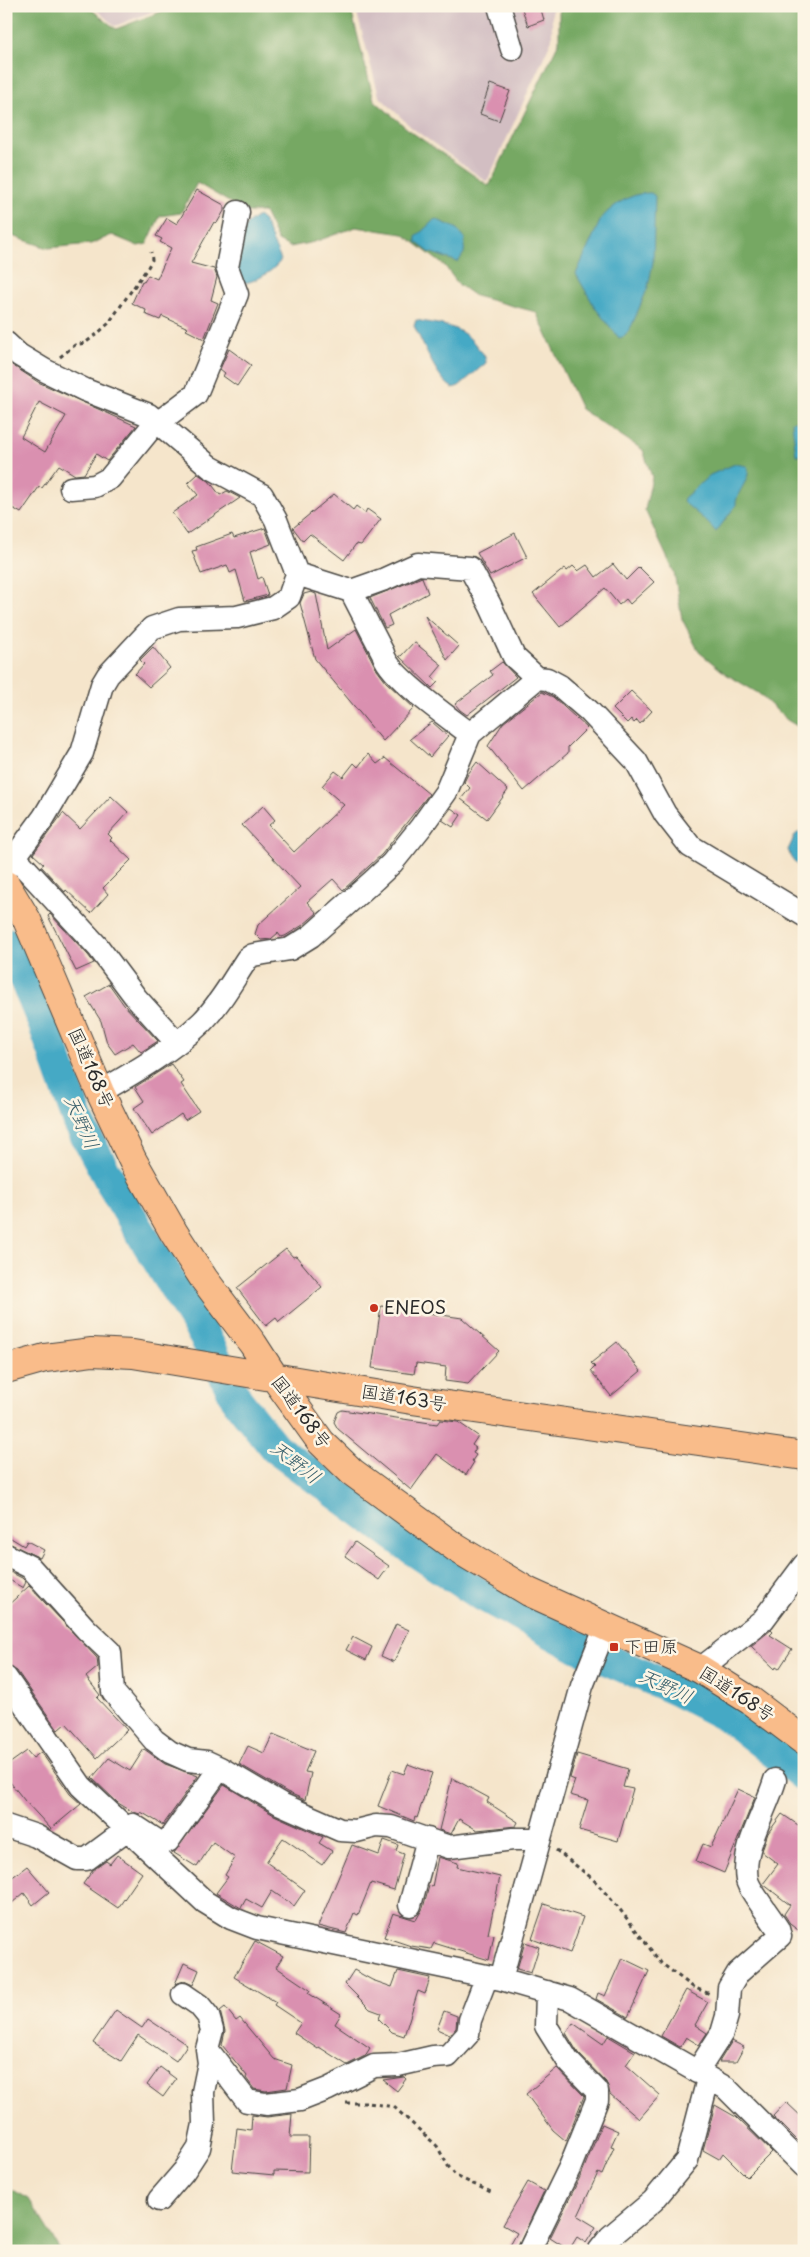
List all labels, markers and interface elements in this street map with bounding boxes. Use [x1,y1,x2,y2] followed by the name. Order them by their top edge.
[63,1023,122,1112] street label: 国道168号
[59,1090,107,1153] water label: 天野川
[384,1293,446,1320] place label: ENEOS
[368,1302,380,1314] marker: ENEOS
[266,1369,339,1453] street label: 国道168号
[359,1376,449,1417] street label: 国道163号
[266,1433,328,1490] water label: 天野川
[624,1632,678,1659] place label: 下田原
[608,1641,620,1653] marker: 下田原
[695,1658,781,1727] street label: 国道168号
[635,1660,698,1710] water label: 天野川

